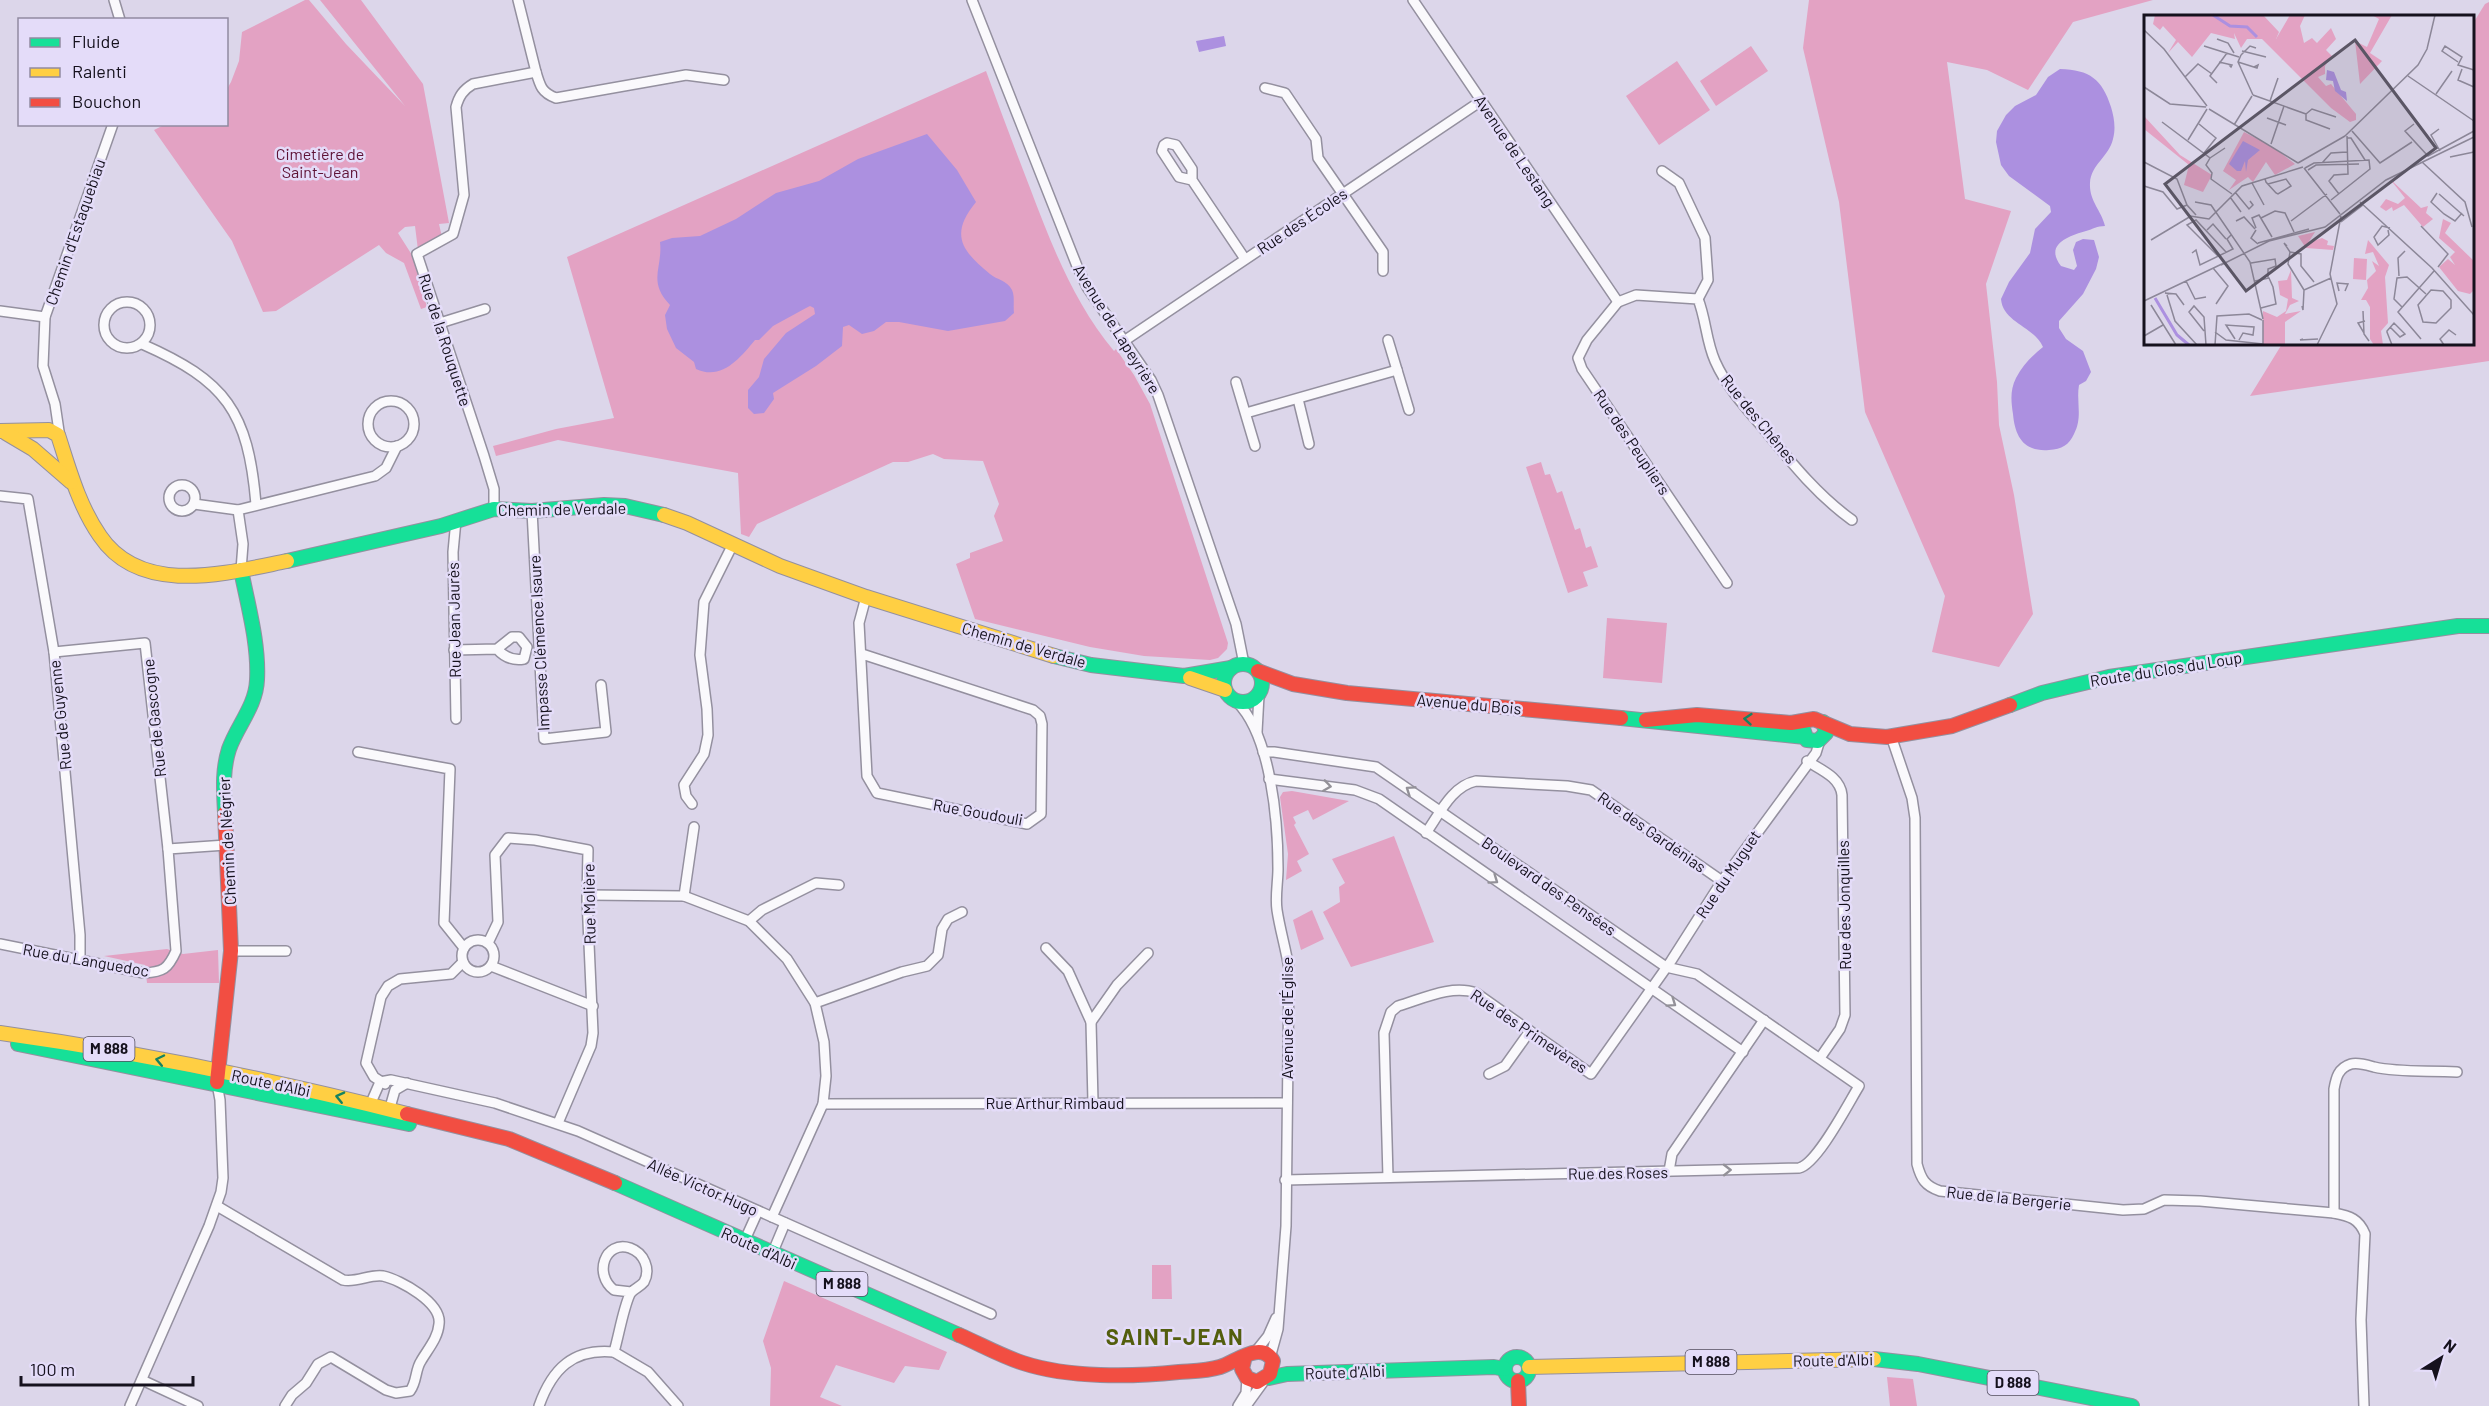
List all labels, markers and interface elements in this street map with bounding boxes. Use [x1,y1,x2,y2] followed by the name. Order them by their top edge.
[2144,15,2474,345] inset map
[18,18,228,126] legend
[72,30,120,52] text: Fluide
[72,60,127,82] text: Ralenti
[72,90,141,112] text: Bouchon
[1471,91,1560,210] street label: Avenue de Lestang
[276,144,364,181] park label: Cimetière de Saint-Jean
[41,156,109,308] street label: Chemin d'Estaquebiau
[1253,183,1350,258] street label: Rue des Écoles
[1070,261,1165,397] street label: Avenue de Lapeyrière
[415,271,476,409] street label: Rue de la Rouquette
[1718,370,1801,467] street label: Rue des Chênes
[1590,385,1675,498] street label: Rue des Peupliers
[498,498,626,519] street label: Chemin de Verdale
[524,555,553,732] street label: Impasse Clémence Isaure
[443,562,464,678] street label: Rue Jean Jaurès
[960,618,1088,671] street label: Chemin de Verdale
[2089,647,2243,690] street label: Route du Clos du Loup
[138,658,169,778] street label: Rue de Gascogne
[44,659,75,771] street label: Rue de Guyenne
[1416,689,1522,718] street label: Avenue du Bois
[1743,713,1752,726] one-way arrow
[214,776,239,906] street label: Chemin de Négrier
[1322,779,1332,791] one-way arrow
[1406,786,1417,797] one-way arrow
[1595,787,1710,876] street label: Rue des Gardénias
[932,794,1025,829] street label: Rue Goudouli
[1691,826,1764,921] street label: Rue du Muguet
[1479,832,1620,939] street label: Boulevard des Pensées
[1833,840,1854,970] street label: Rue des Jonquilles
[578,863,599,945] street label: Rue Molière
[1488,873,1499,884] one-way arrow
[21,939,151,980] street label: Rue du Languedoc
[1277,957,1296,1079] street label: Avenue de l'Église
[1467,985,1591,1077] street label: Rue des Primevères
[1665,996,1676,1007] one-way arrow
[84,1037,134,1061] road number: M 888
[156,1054,166,1067] one-way arrow
[230,1065,312,1100] street label: Route d'Albi
[335,1092,345,1105] one-way arrow
[985,1093,1125,1112] street label: Rue Arthur Rimbaud
[645,1154,761,1219] street label: Allée Victor Hugo
[1568,1162,1668,1183] street label: Rue des Roses
[1723,1164,1732,1177] one-way arrow
[1946,1182,2072,1214] street label: Rue de la Bergerie
[719,1222,800,1273] street label: Route d'Albi
[816,1272,868,1296] road number: M 888
[1106,1323,1244,1349] district label: SAINT-JEAN
[2411,1328,2471,1388] north arrow
[2440,1335,2460,1356] text: N
[21,1349,194,1387] scale bar
[1793,1349,1873,1370] street label: Route d'Albi
[1686,1350,1736,1374] road number: M 888
[30,1358,75,1380] text: 100 m
[1304,1361,1386,1382] street label: Route d'Albi
[1988,1371,2038,1395] road number: D 888

